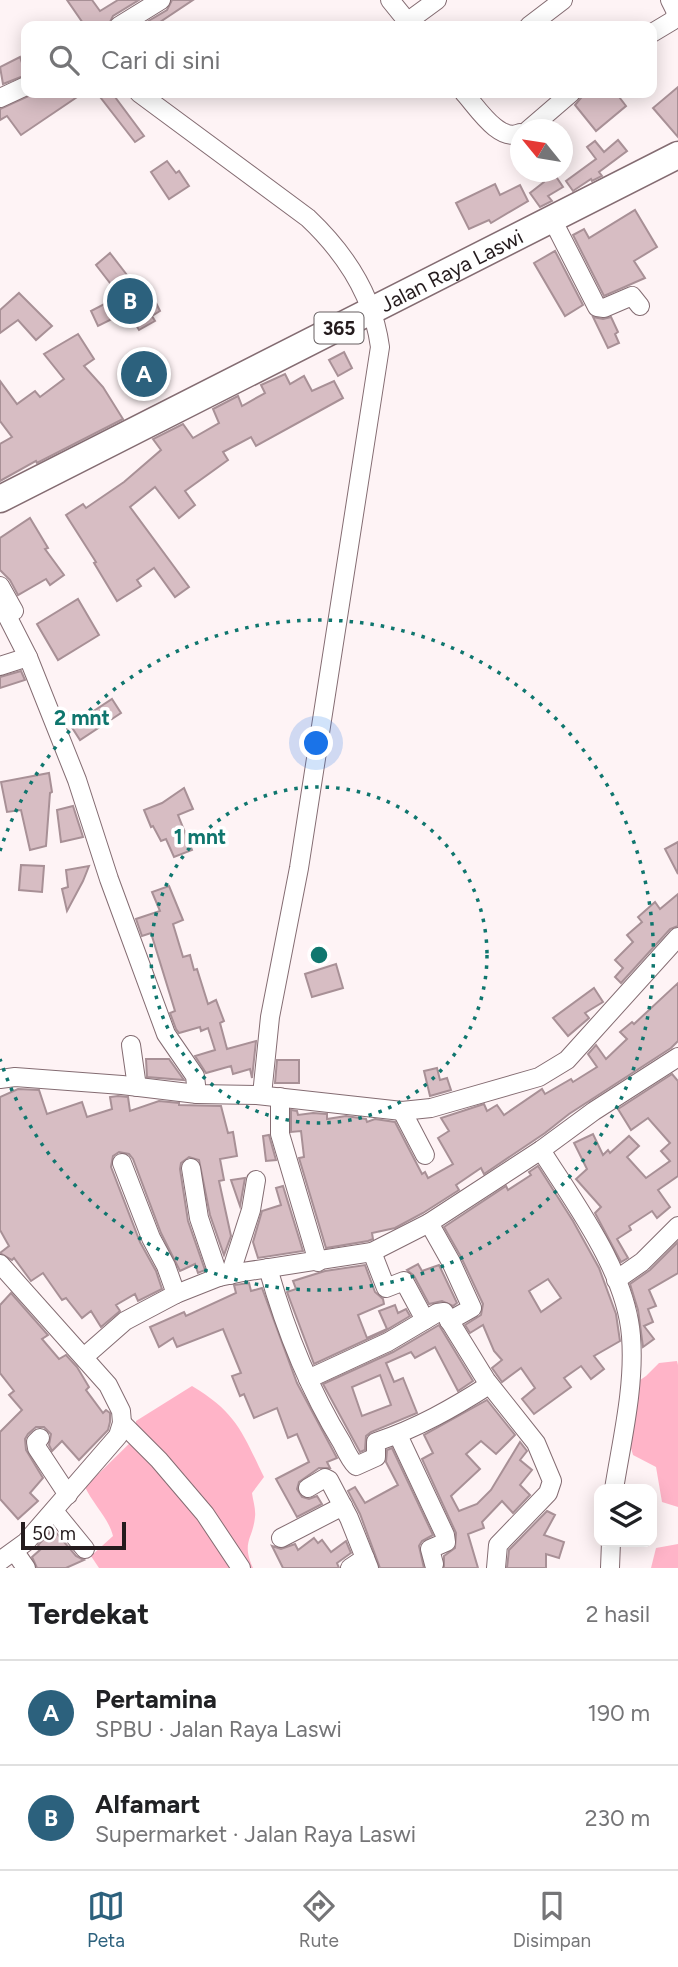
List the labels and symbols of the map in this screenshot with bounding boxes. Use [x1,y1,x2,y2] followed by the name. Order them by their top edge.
[510,119,573,182] north arrow
[376,223,527,317] street label: Jalan Raya Laswi
[107,275,153,327] pin: B
[314,312,364,344] road number: 365
[121,348,167,400] pin: A
[54,705,110,730] text: 2 mnt
[299,726,333,760] your location
[174,824,226,849] text: 1 mnt
[307,943,331,967] centre of rings
[21,1519,126,1551] scale bar

